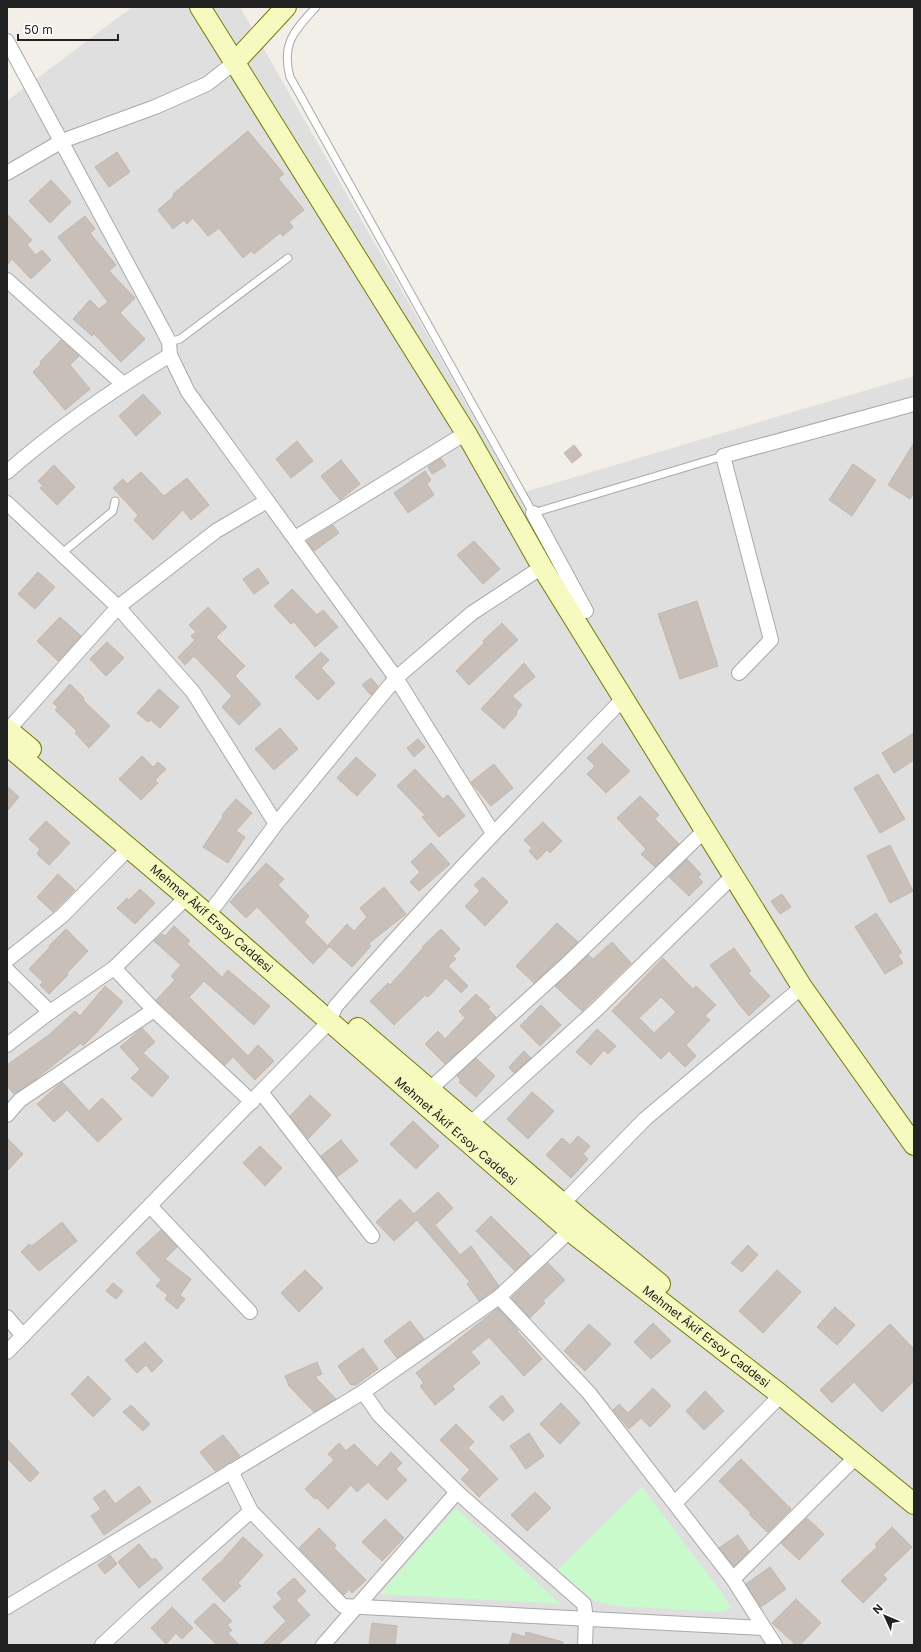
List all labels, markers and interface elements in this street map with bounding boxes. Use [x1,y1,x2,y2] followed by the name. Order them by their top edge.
[18,16,118,42] scale bar
[24,22,53,37] text: 50 m
[147,861,276,975] street label: Mehmet Âkif Ersoy Caddesi
[392,1074,520,1188] street label: Mehmet Âkif Ersoy Caddesi
[640,1282,773,1390] street label: Mehmet Âkif Ersoy Caddesi
[865,1596,905,1636] north arrow
[870,1601,886,1617] text: N

